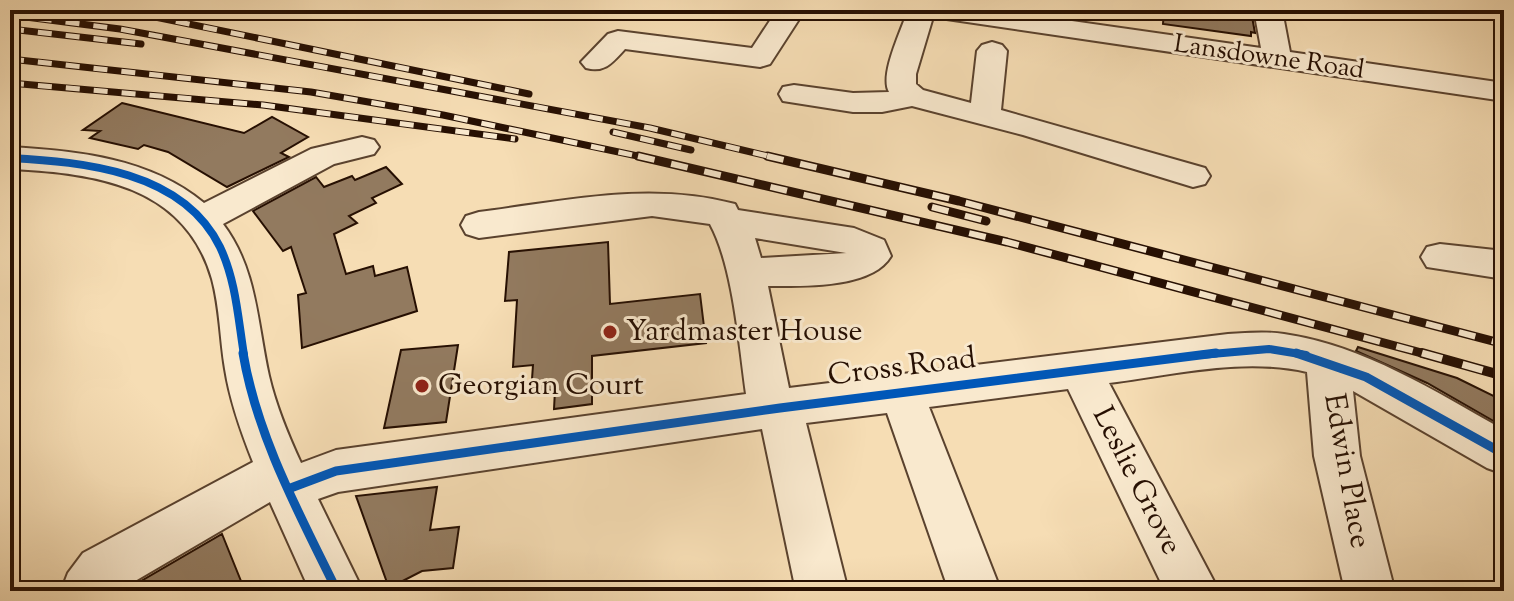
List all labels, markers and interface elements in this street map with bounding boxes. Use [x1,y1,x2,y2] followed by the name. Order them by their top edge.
[1171,26,1367,90] street label: Lansdowne Road
[626,311,862,354] place label: Yardmaster House
[601,323,619,341] marker: Yardmaster House
[826,338,979,398] street label: Cross Road
[438,365,644,408] place label: Georgian Court
[413,377,431,395] marker: Georgian Court
[1311,390,1381,552] street label: Edwin Place
[1080,399,1192,563] street label: Leslie Grove

